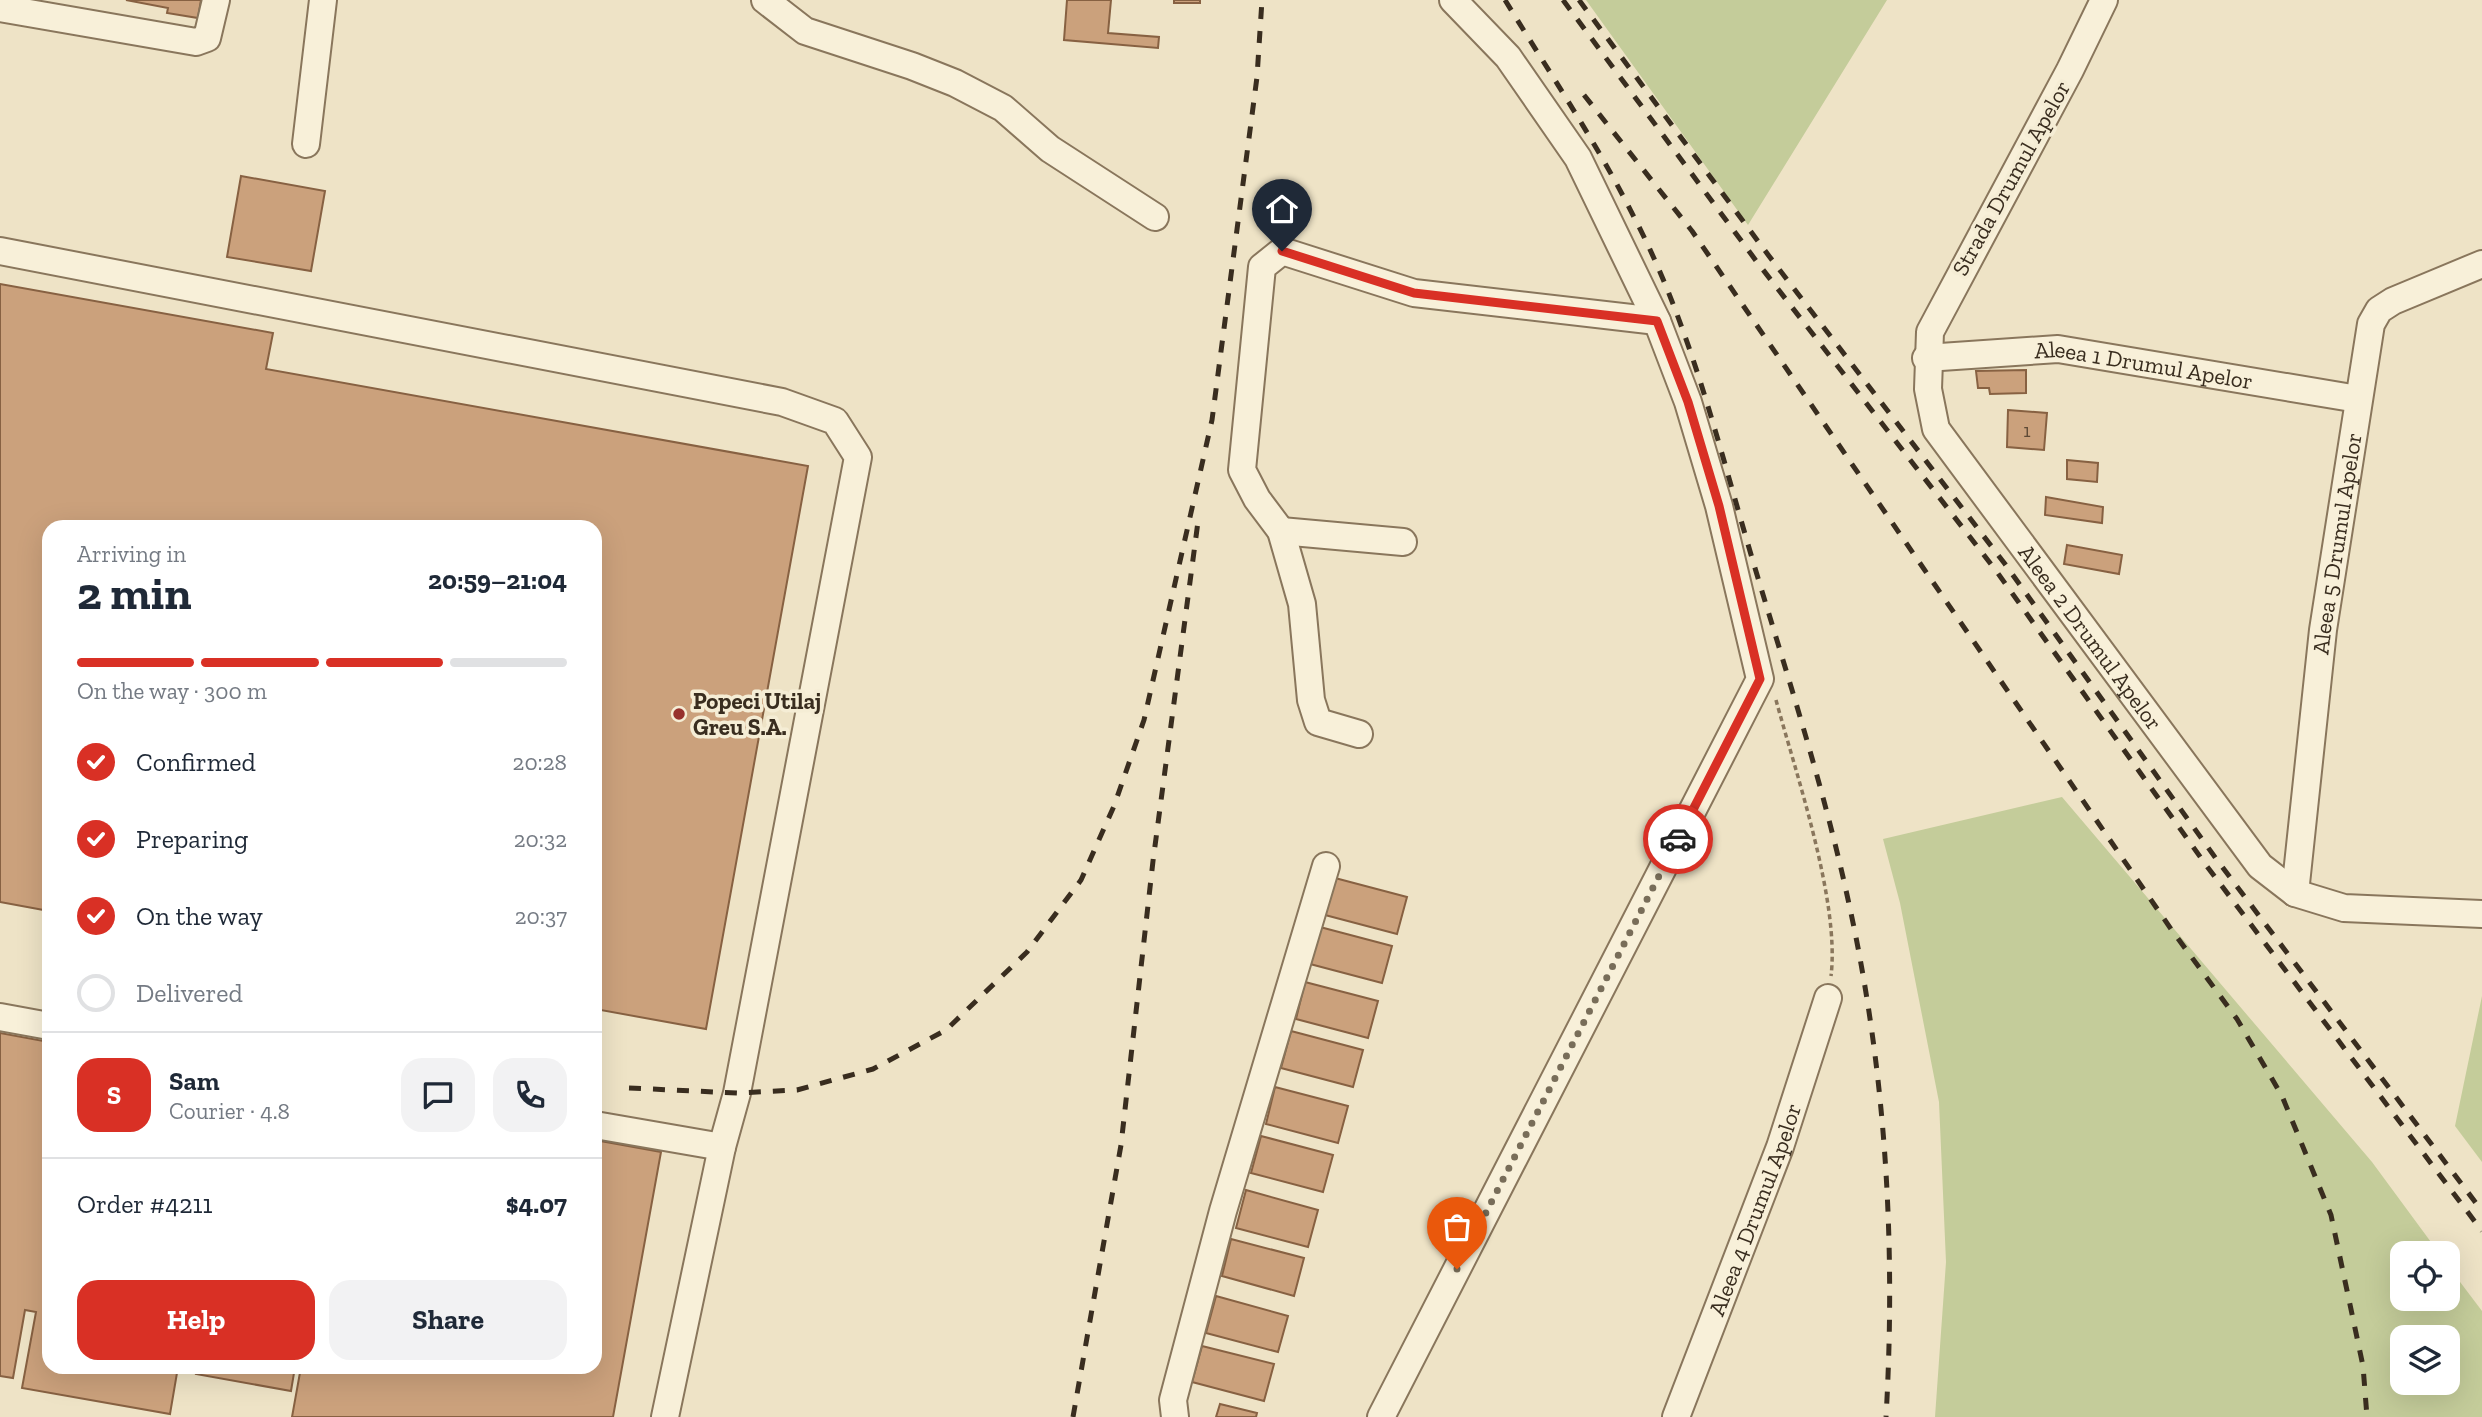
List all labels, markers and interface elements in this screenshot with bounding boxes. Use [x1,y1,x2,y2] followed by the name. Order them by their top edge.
[1946,76,2076,280] street label: Strada Drumul Apelor
[1252,179,1312,251] pin
[1263,190,1301,228] icon: home
[2033,335,2255,395] street label: Aleea 1 Drumul Apelor
[2023,419,2031,442] house number: 1
[2306,431,2368,656] street label: Aleea 5 Drumul Apelor
[2012,539,2168,736] street label: Aleea 2 Drumul Apelor
[77,540,186,568] text: Arriving in
[428,564,567,596] text: 20:59–21:04
[77,566,192,621] text: 2 min
[77,677,267,705] text: On the way · 300 m
[693,687,821,741] place label: Popeci Utilaj Greu S.A.
[671,706,687,722] marker: Popeci Utilaj Greu S.A.
[77,743,115,781] icon: check
[136,746,256,778] text: Confirmed
[513,748,567,776] text: 20:28
[1643,804,1713,874] courier
[77,820,115,858] icon: check
[1659,820,1697,858] icon: car
[136,823,248,855] text: Preparing
[514,825,567,853] text: 20:32
[77,897,115,935] icon: check
[136,900,263,932] text: On the way
[515,902,567,930] text: 20:37
[136,977,243,1009] text: Delivered
[401,1058,475,1132] button: chat
[493,1058,567,1132] button: phone
[169,1065,219,1097] text: Sam
[107,1079,121,1111] text: S
[169,1097,290,1125] text: Courier · 4.8
[1702,1100,1807,1320] street label: Aleea 4 Drumul Apelor
[77,1188,213,1220] text: Order #4211
[506,1188,567,1220] text: $4.07
[1427,1197,1487,1269] pin
[1438,1208,1476,1246] icon: bag
[2390,1241,2460,1395] map controls
[2390,1241,2460,1311] button: locate
[77,1280,315,1360] button: Help
[329,1280,567,1360] button: Share
[2390,1325,2460,1395] button: layers

